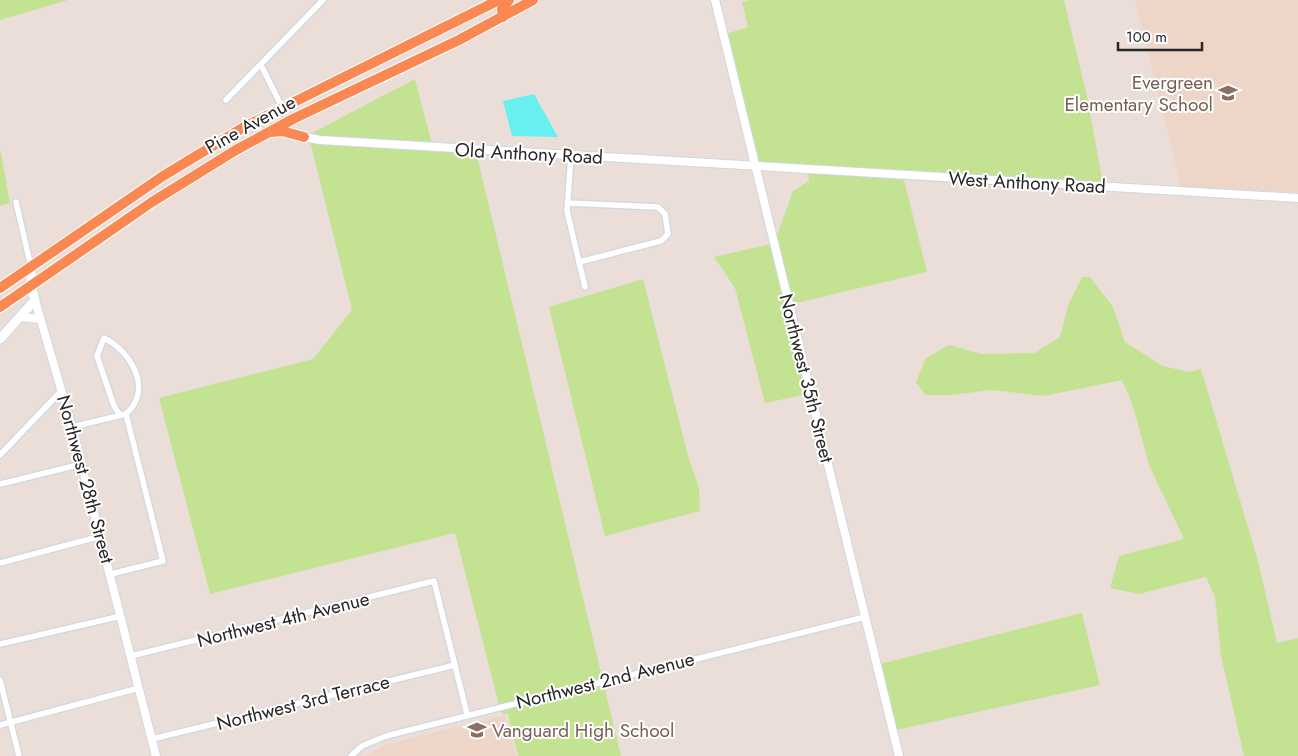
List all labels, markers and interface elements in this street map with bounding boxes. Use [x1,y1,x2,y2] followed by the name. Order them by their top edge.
[1118,20,1202,52] scale bar
[1126,26,1167,48] text: 100 m
[1064,69,1213,118] place label: Evergreen Elementary School
[1217,82,1239,104] school or university icon: Evergreen Elementary School
[200,88,301,160] street label: Pine Avenue
[454,136,604,171] street label: Old Anthony Road
[948,165,1106,200] street label: West Anthony Road
[772,291,841,466] street label: Northwest 35th Street
[50,392,121,567] street label: Northwest 28th Street
[194,585,372,654] street label: Northwest 4th Avenue
[513,645,697,716] street label: Northwest 2nd Avenue
[214,668,393,737] street label: Northwest 3rd Terrace
[492,717,674,744] place label: Vanguard High School
[466,719,488,741] school or university icon: Vanguard High School

